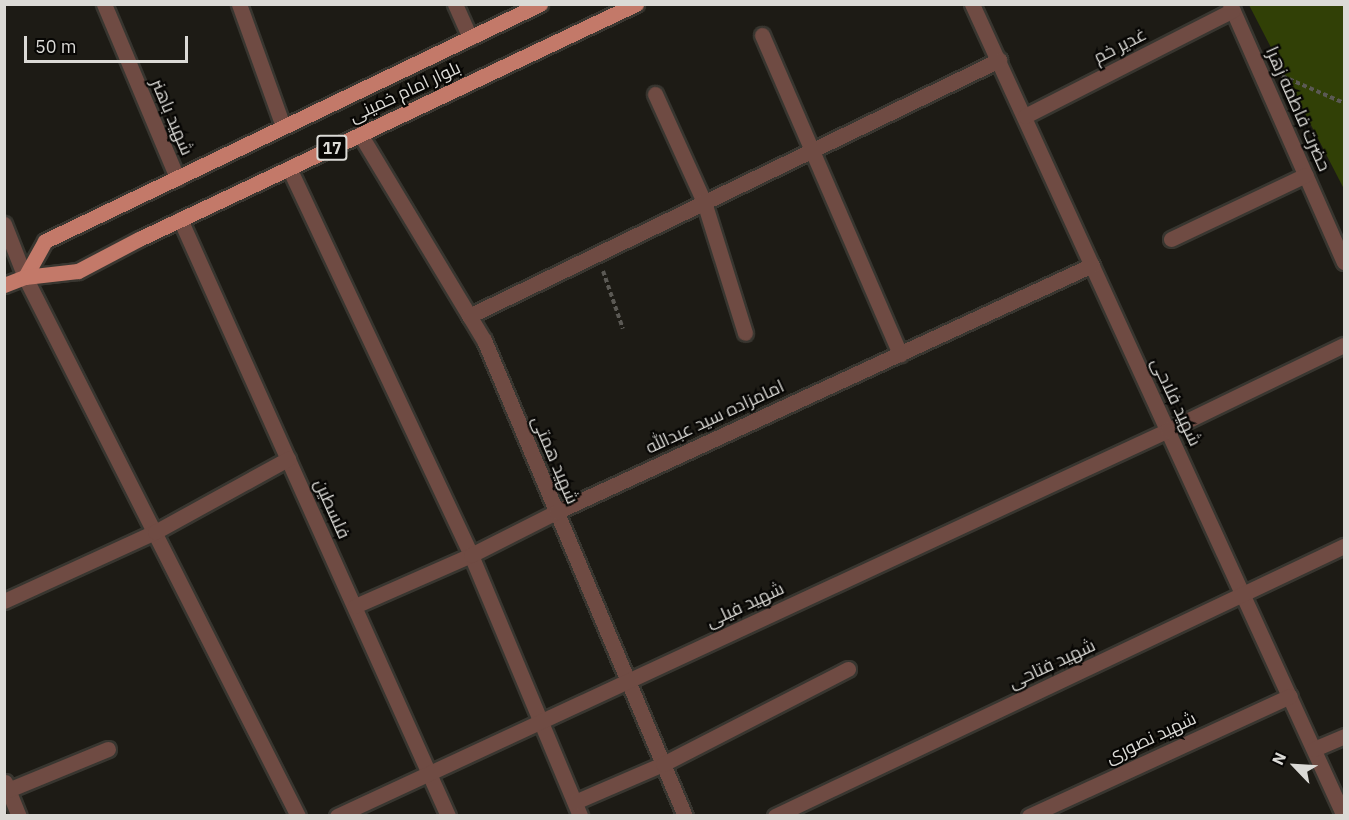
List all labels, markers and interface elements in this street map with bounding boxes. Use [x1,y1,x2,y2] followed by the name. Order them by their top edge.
[27,24,190,62] scale bar
[1090,24,1150,68] street label: غدیر خم
[35,35,77,58] text: 50 m
[1261,43,1335,175] street label: حضرت فاطمه زهرا
[346,57,464,127] street label: بلوار امام خمینی
[146,75,198,159] street label: شهید باهنر
[316,135,348,161] road number: 17
[1146,354,1206,450] street label: شهید فلاحی
[642,375,788,459] street label: امامزاده سید عبدالله
[527,413,583,507] street label: شهید همتی
[309,476,355,542] street label: فلسطین
[703,578,787,632] street label: شهید فیلی
[1005,634,1099,694] street label: شهید فتاحی
[1102,708,1200,768] street label: شهید نصوری
[1265,736,1325,796] north arrow
[1267,749,1290,768] text: N

